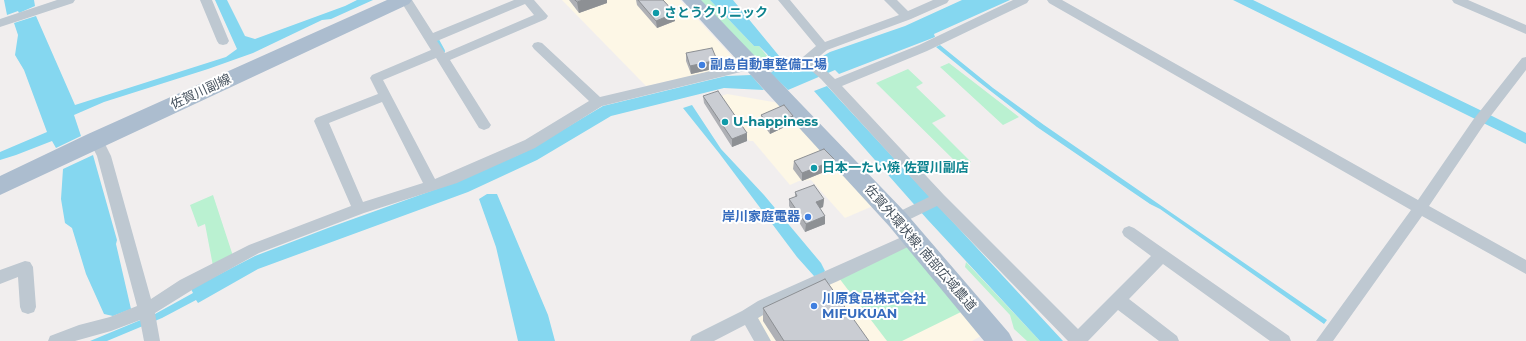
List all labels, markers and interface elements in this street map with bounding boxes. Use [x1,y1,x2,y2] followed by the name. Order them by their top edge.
[664,5,768,21] place label: さとうクリニック
[651,8,661,18] marker: さとうクリニック
[710,57,827,73] place label: 副島自動車整備工場
[697,60,707,70] marker: 副島自動車整備工場
[168,71,234,113] street label: 佐賀川副線
[733,114,818,130] place label: U-happiness
[720,117,730,127] marker: U-happiness
[822,160,969,176] place label: 日本一たい焼 佐賀川副店
[809,163,819,173] marker: 日本一たい焼 佐賀川副店
[861,182,979,314] street label: 佐賀外環状線; 南部広域農道
[722,209,800,225] place label: 岸川家庭電器
[803,212,813,222] marker: 岸川家庭電器
[822,291,926,322] place label: 川原食品株式会社 MIFUKUAN
[809,301,819,311] marker: 川原食品株式会社 MIFUKUAN

